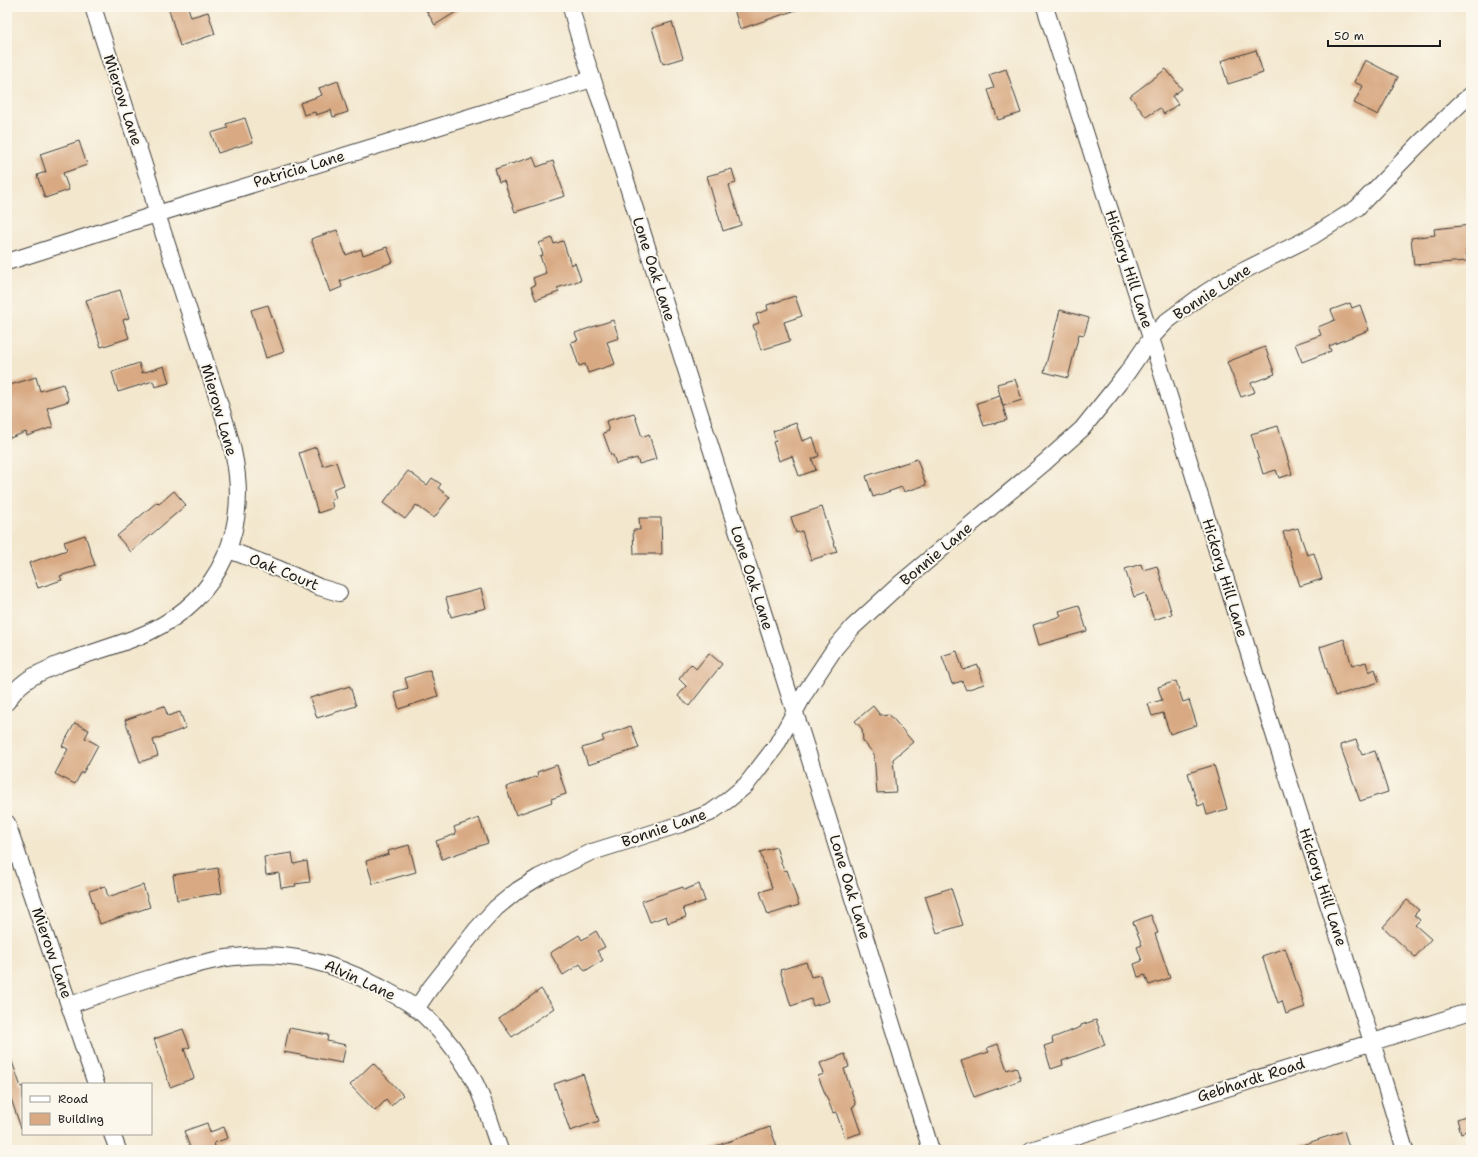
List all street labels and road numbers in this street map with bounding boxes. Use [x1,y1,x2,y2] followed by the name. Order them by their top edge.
[99,52,147,148] street label: Mierow Lane
[251,146,347,192] street label: Patricia Lane
[1100,207,1158,331] street label: Hickory Hill Lane
[628,214,680,324] street label: Lone Oak Lane
[1169,259,1255,325] street label: Bonnie Lane
[196,362,242,458] street label: Mierow Lane
[1197,516,1253,640] street label: Hickory Hill Lane
[896,518,976,590] street label: Bonnie Lane
[726,523,778,633] street label: Lone Oak Lane
[246,549,322,595] street label: Oak Court
[619,804,709,852] street label: Bonnie Lane
[1294,825,1352,949] street label: Hickory Hill Lane
[825,832,875,942] street label: Lone Oak Lane
[27,905,77,1001] street label: Mierow Lane
[321,955,399,1005] street label: Alvin Lane
[1195,1053,1308,1107] street label: Gebhardt Road

